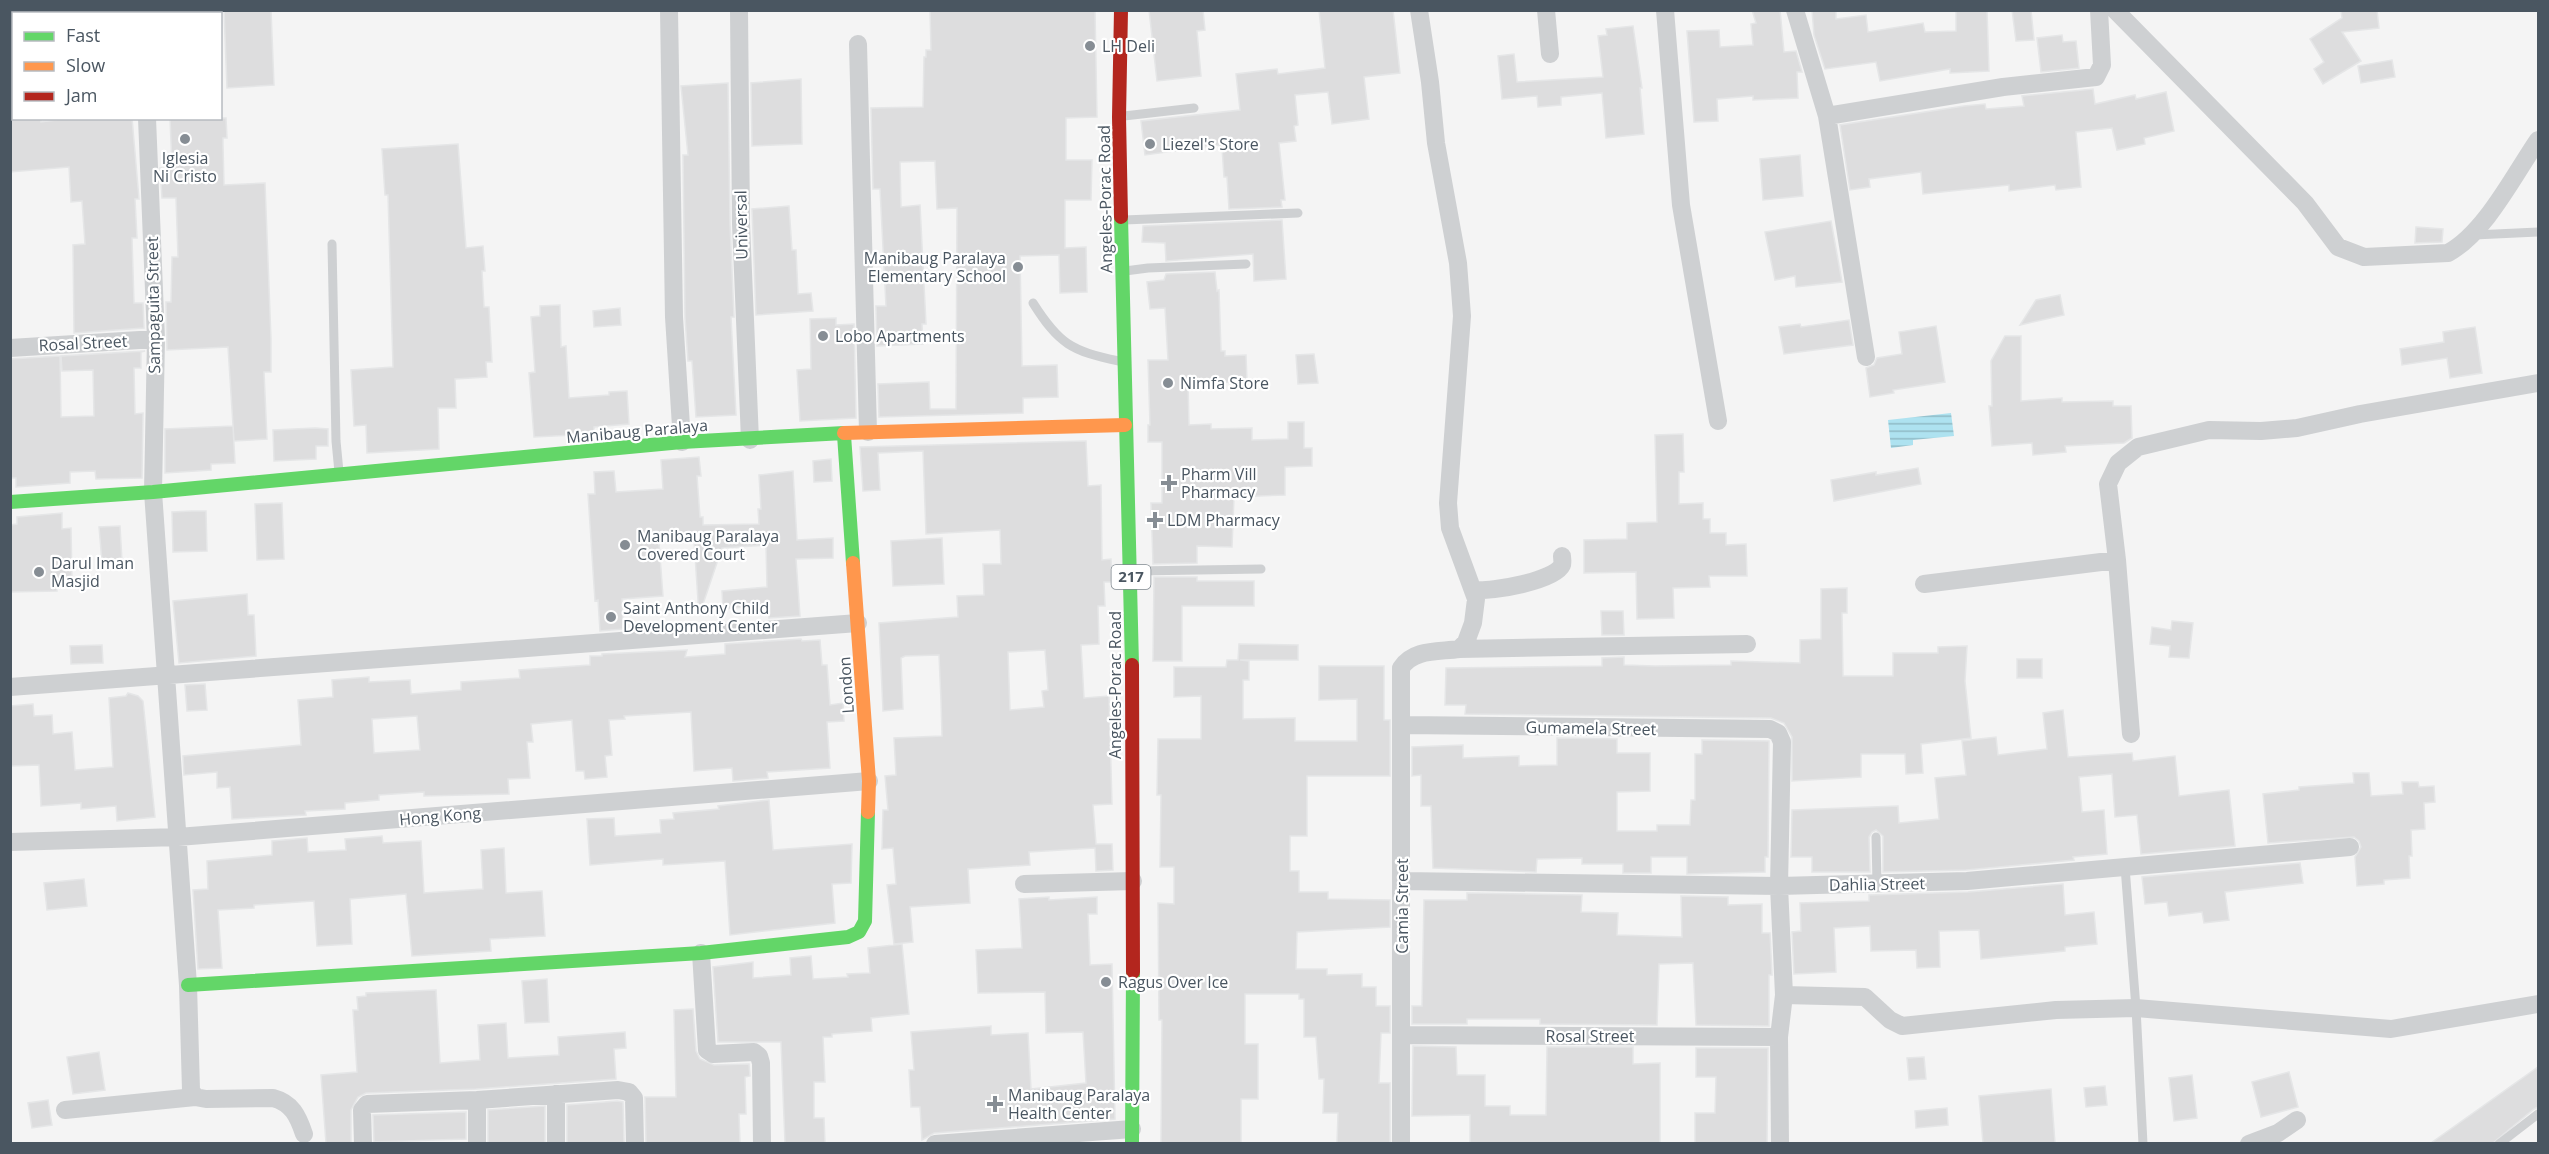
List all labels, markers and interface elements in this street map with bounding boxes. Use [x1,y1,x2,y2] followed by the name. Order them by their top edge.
[12,12,222,120] legend
[66,23,100,47] text: Fast
[1102,35,1155,57] place label: LH Deli
[1083,39,1097,53] marker: LH Deli
[66,53,105,77] text: Slow
[64,83,98,107] text: Jam
[1093,125,1117,273] street label: Angeles-Porac Road
[178,132,192,146] marker: Iglesia Ni Cristo
[1162,133,1259,155] place label: Liezel's Store
[1143,137,1157,151] marker: Liezel's Store
[153,147,217,187] place label: Iglesia Ni Cristo
[729,190,753,260] street label: Universal
[141,236,165,374] street label: Sampaguita Street
[864,247,1006,287] place label: Manibaug Paralaya Elementary School
[1011,260,1025,274] marker: Manibaug Paralaya Elementary School
[835,325,965,347] place label: Lobo Apartments
[816,329,830,343] marker: Lobo Apartments
[38,330,128,356] street label: Rosal Street
[1180,372,1269,394] place label: Nimfa Store
[1161,376,1175,390] marker: Nimfa Store
[565,414,709,448] street label: Manibaug Paralaya
[1181,463,1257,503] place label: Pharm Vill Pharmacy
[1162,476,1176,490] marker: Pharm Vill Pharmacy
[1167,509,1281,531] place label: LDM Pharmacy
[1148,513,1162,527] marker: LDM Pharmacy
[637,525,779,565] place label: Manibaug Paralaya Covered Court
[618,538,632,552] marker: Manibaug Paralaya Covered Court
[51,552,134,592] place label: Darul Iman Masjid
[32,565,46,579] marker: Darul Iman Masjid
[1112,565,1150,589] road number: 217
[623,597,778,637] place label: Saint Anthony Child Development Center
[604,610,618,624] marker: Saint Anthony Child Development Center
[1104,611,1126,759] street label: Angeles-Porac Road
[833,656,859,714] street label: London
[1525,716,1657,740] street label: Gumamela Street
[398,801,482,831] street label: Hong Kong
[1391,858,1413,954] street label: Camia Street
[1829,872,1926,896] street label: Dahlia Street
[1118,971,1228,993] place label: Ragus Over Ice
[1099,975,1113,989] marker: Ragus Over Ice
[1546,1025,1635,1047] street label: Rosal Street
[1008,1084,1150,1124] place label: Manibaug Paralaya Health Center
[986,1095,1004,1113] marker: Manibaug Paralaya Health Center

